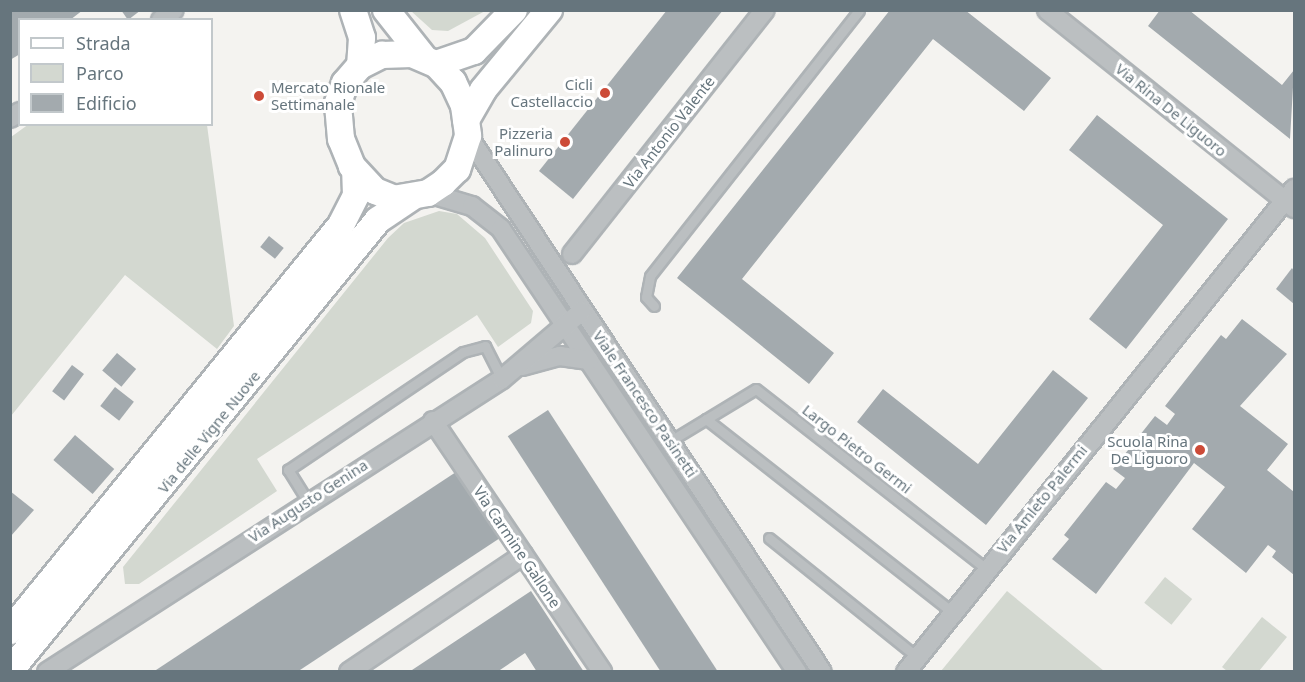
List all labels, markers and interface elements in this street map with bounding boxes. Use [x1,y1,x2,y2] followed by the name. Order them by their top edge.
[18,18,213,126] legend
[76,31,131,55] text: Strada
[1112,60,1230,160] street label: Via Rina De Liguoro
[76,61,124,85] text: Parco
[620,72,718,192] street label: Via Antonio Valente
[511,75,593,110] place label: Cicli Castellaccio
[271,78,385,113] place label: Mercato Rionale Settimanale
[598,86,612,100] marker: Cicli Castellaccio
[252,89,266,103] marker: Mercato Rionale Settimanale
[76,91,137,115] text: Edificio
[494,124,553,159] place label: Pizzeria Palinuro
[558,135,572,149] marker: Pizzeria Palinuro
[589,327,701,481] street label: Viale Francesco Pasinetti
[154,367,264,497] street label: Via delle Vigne Nuove
[799,401,915,497] street label: Largo Pietro Germi
[1107,432,1188,467] place label: Scuola Rina De Liguoro
[993,441,1091,557] street label: Via Amleto Palermi
[1193,443,1207,457] marker: Scuola Rina De Liguoro
[245,456,371,546] street label: Via Augusto Genina
[470,483,564,611] street label: Via Carmine Gallone

